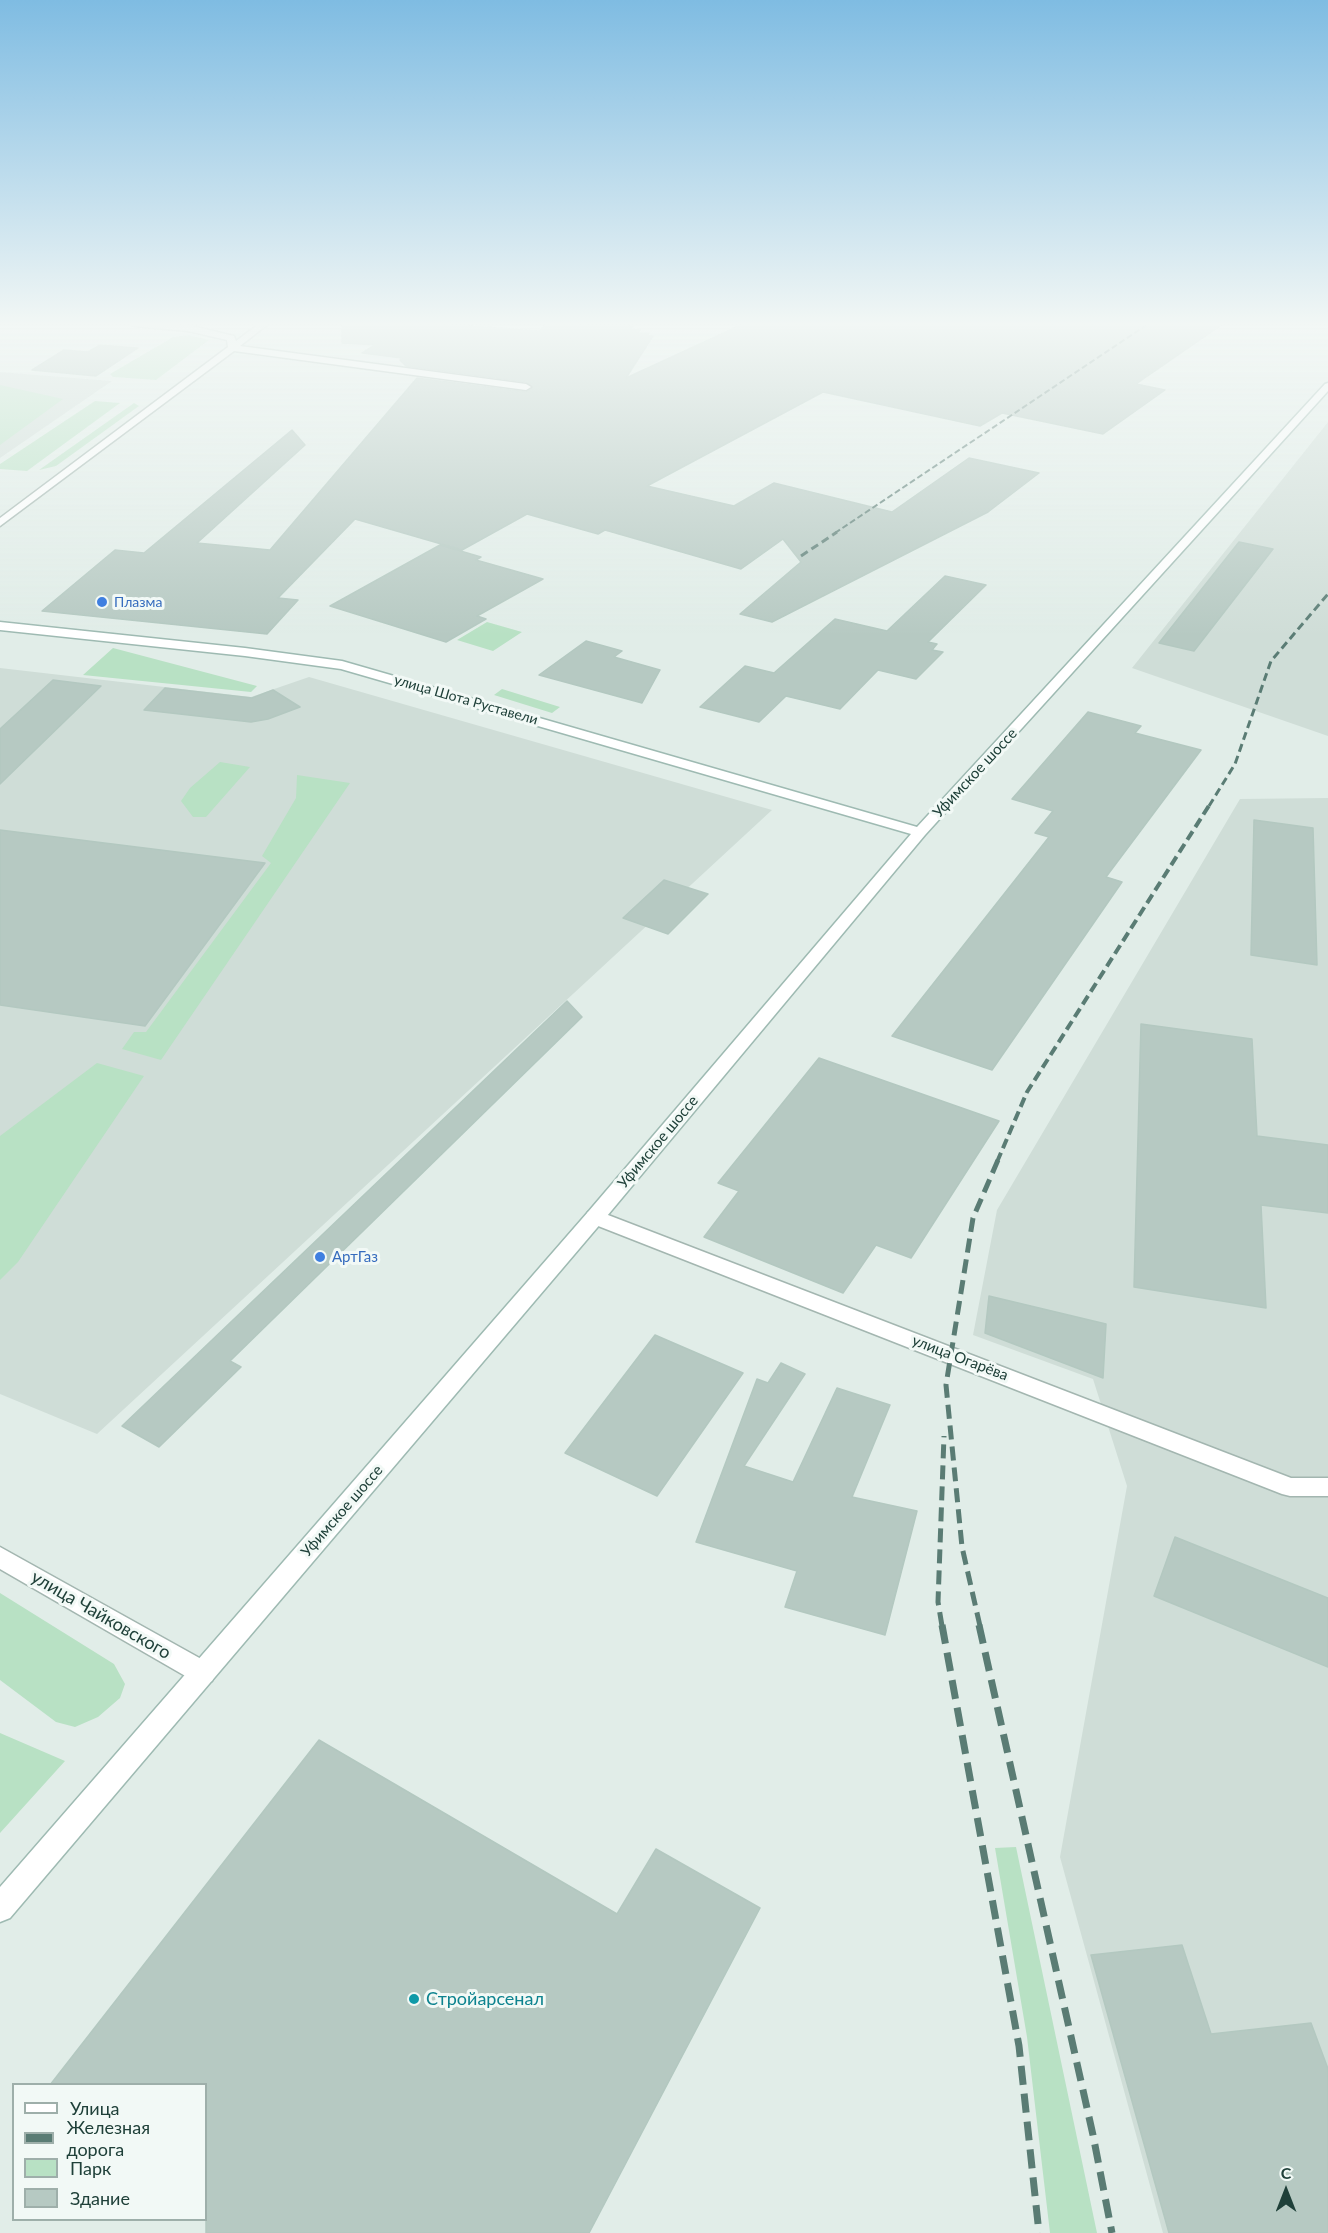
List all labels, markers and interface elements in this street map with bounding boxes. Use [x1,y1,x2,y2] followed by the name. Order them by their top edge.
[114,594,162,610] place label: Плазма
[95,595,109,609] marker: Плазма
[392,671,540,729] street label: улица Шота Руставели
[929,725,1021,821] street label: Уфимское шоссе
[614,1092,702,1192] street label: Уфимское шоссе
[332,1248,378,1266] place label: АртГаз
[313,1250,327,1264] marker: АртГаз
[909,1331,1011,1385] street label: улица Огарёва
[297,1462,387,1560] street label: Уфимское шоссе
[27,1566,175,1664] street label: улица Чайковского
[426,1988,544,2010] place label: Стройарсенал
[407,1992,421,2006] marker: Стройарсенал
[12,2083,207,2221] legend
[70,2097,120,2119] text: Улица
[66,2116,150,2160] text: Железная дорога
[70,2157,111,2179] text: Парк
[1256,2161,1316,2221] north arrow
[1281,2163,1291,2182] text: С
[70,2187,130,2209] text: Здание

